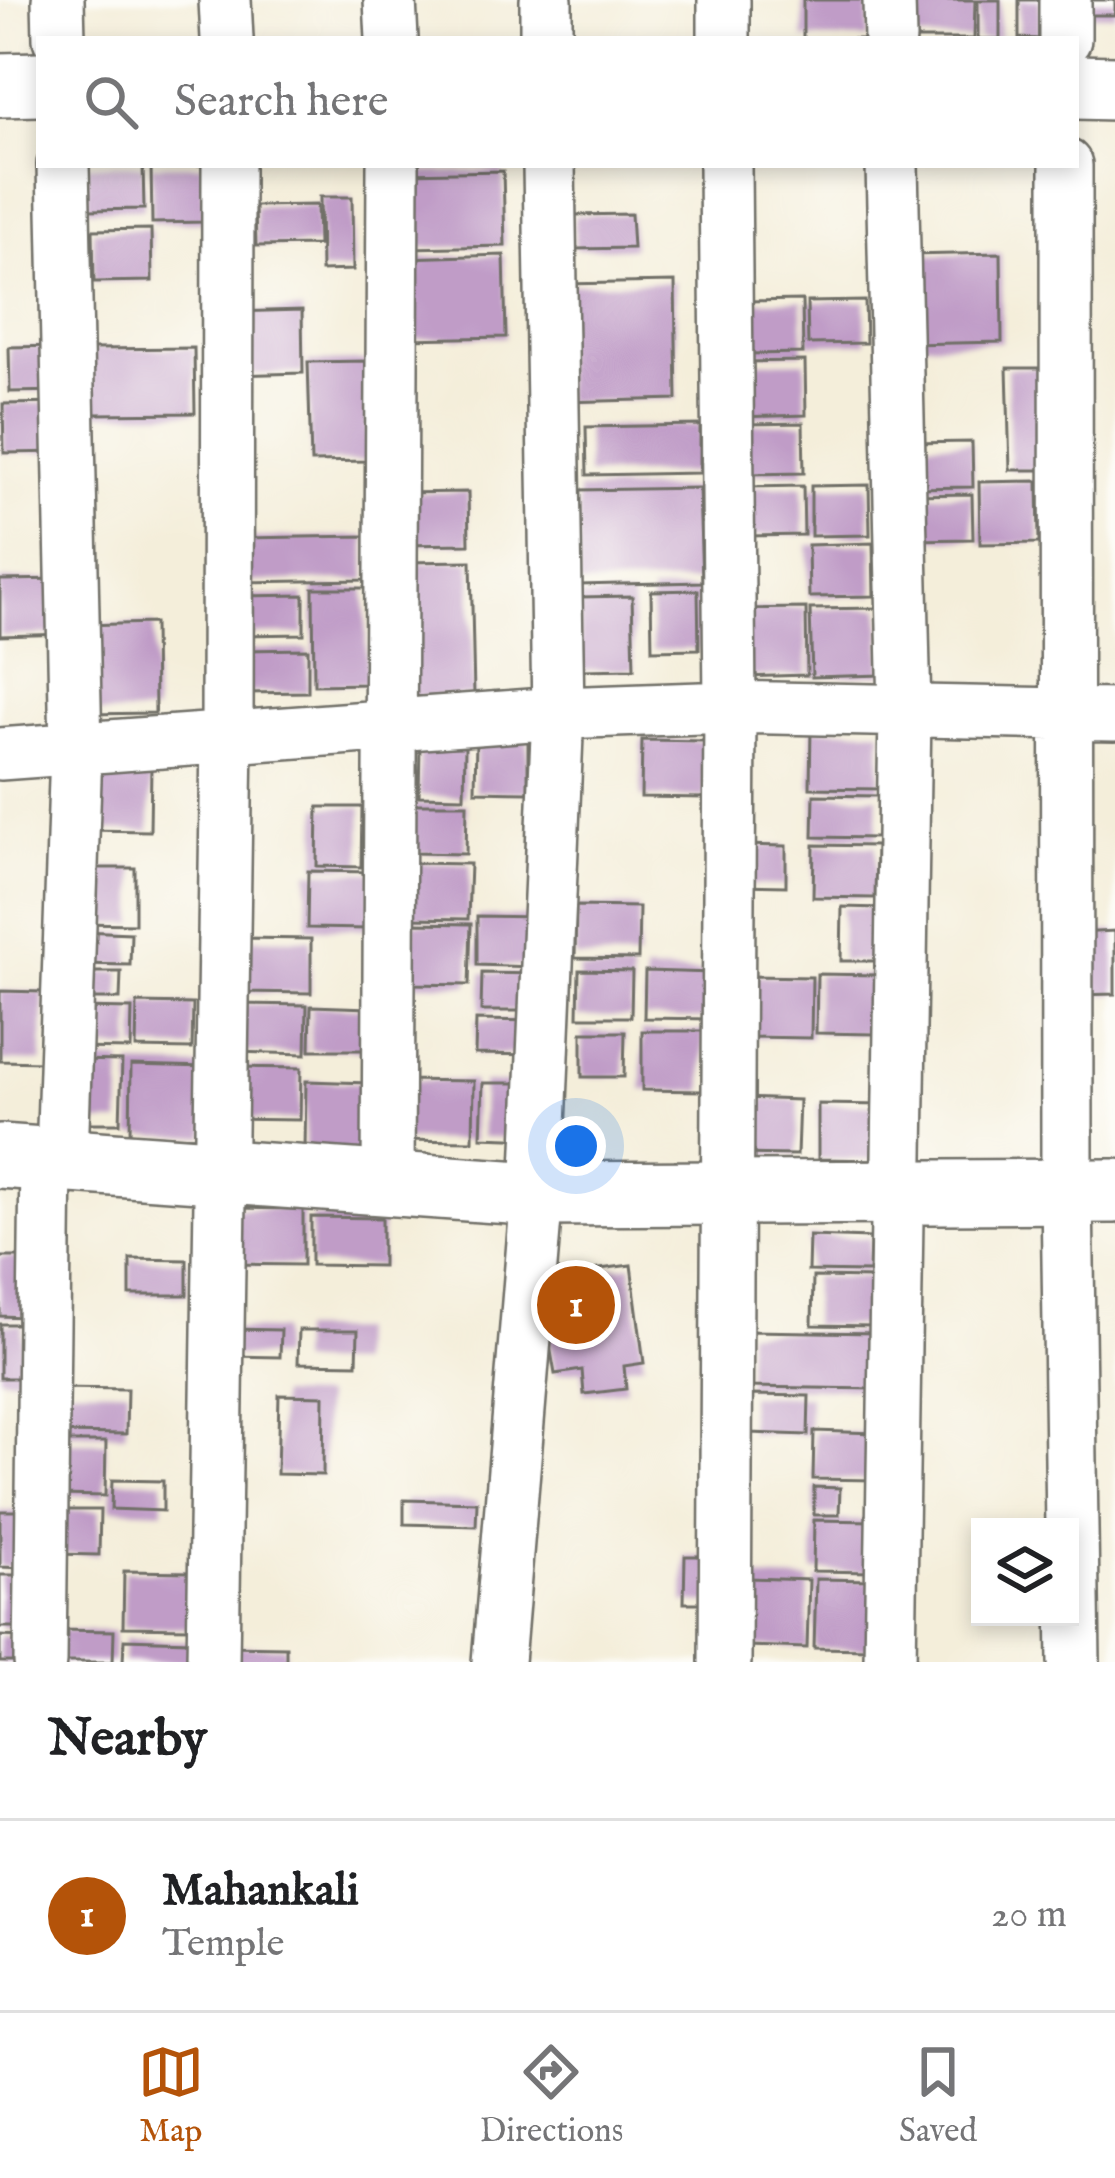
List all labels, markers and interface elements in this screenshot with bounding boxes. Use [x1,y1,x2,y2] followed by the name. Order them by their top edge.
[36,36,1079,168] search box
[78,69,144,135] icon: search
[174,74,388,131] text: Search here
[546,1116,606,1176] your location
[537,1260,615,1350] pin: 1
[971,1518,1079,1626] map controls
[971,1518,1079,1626] button: layers
[48,1708,207,1773] text: Nearby
[162,1863,359,1920] text: Mahankali
[80,1891,94,1940] text: 1
[991,1891,1067,1940] text: 20 m
[162,1920,284,1969] text: Temple
[138,2039,204,2153] tab: Map
[480,2039,623,2153] tab: Directions
[899,2039,977,2153] tab: Saved

